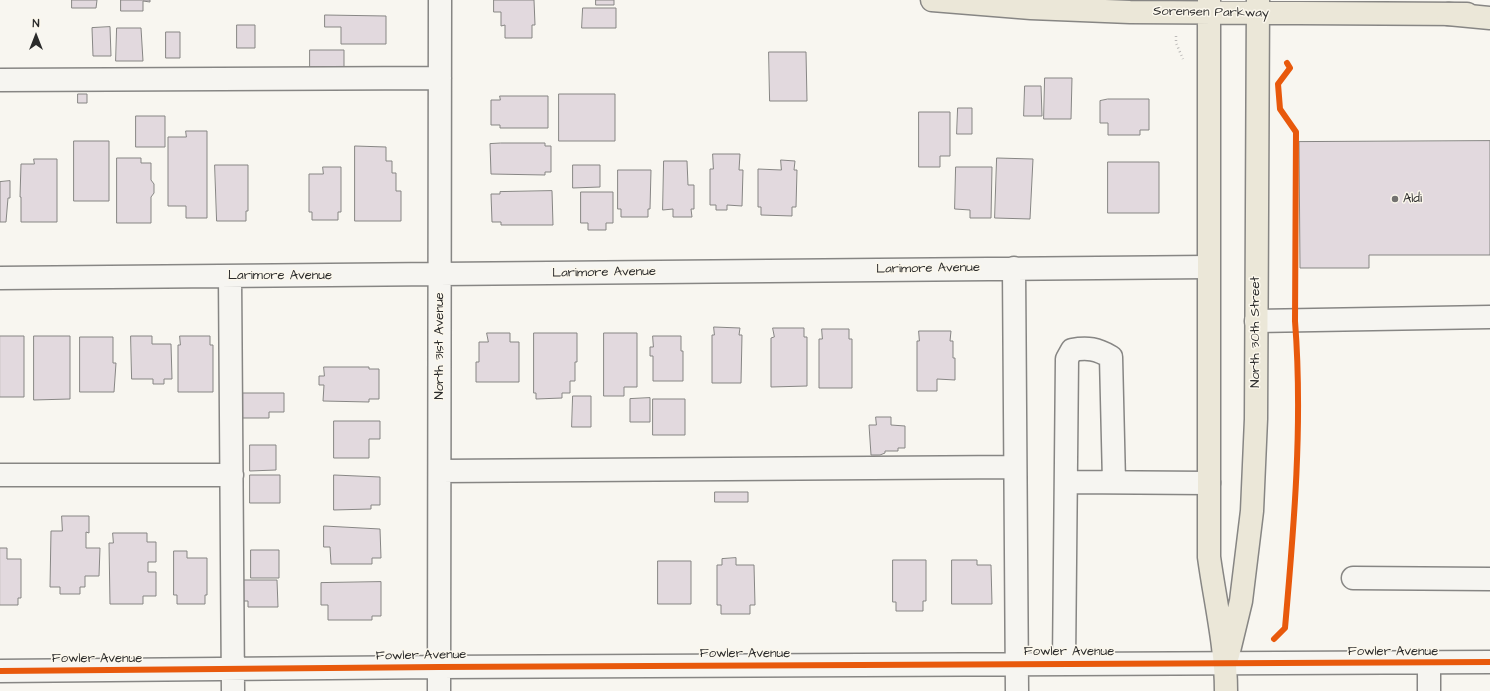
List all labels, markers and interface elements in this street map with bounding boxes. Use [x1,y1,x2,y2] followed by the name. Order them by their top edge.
[1153,4,1269,22] street label: Sorensen Parkway
[16,16,56,56] north arrow
[33,16,39,31] text: N
[1403,191,1422,207] place label: Aldi
[1390,194,1400,204] marker: Aldi
[876,260,980,278] street label: Larimore Avenue
[552,264,656,282] street label: Larimore Avenue
[228,268,332,284] street label: Larimore Avenue
[1248,276,1264,388] street label: North 30th Street
[432,292,448,400] street label: North 31st Avenue
[1024,644,1114,660] street label: Fowler Avenue
[1348,644,1438,660] street label: Fowler Avenue
[700,646,790,662] street label: Fowler Avenue
[376,647,466,665] street label: Fowler Avenue
[52,651,142,667] street label: Fowler Avenue

